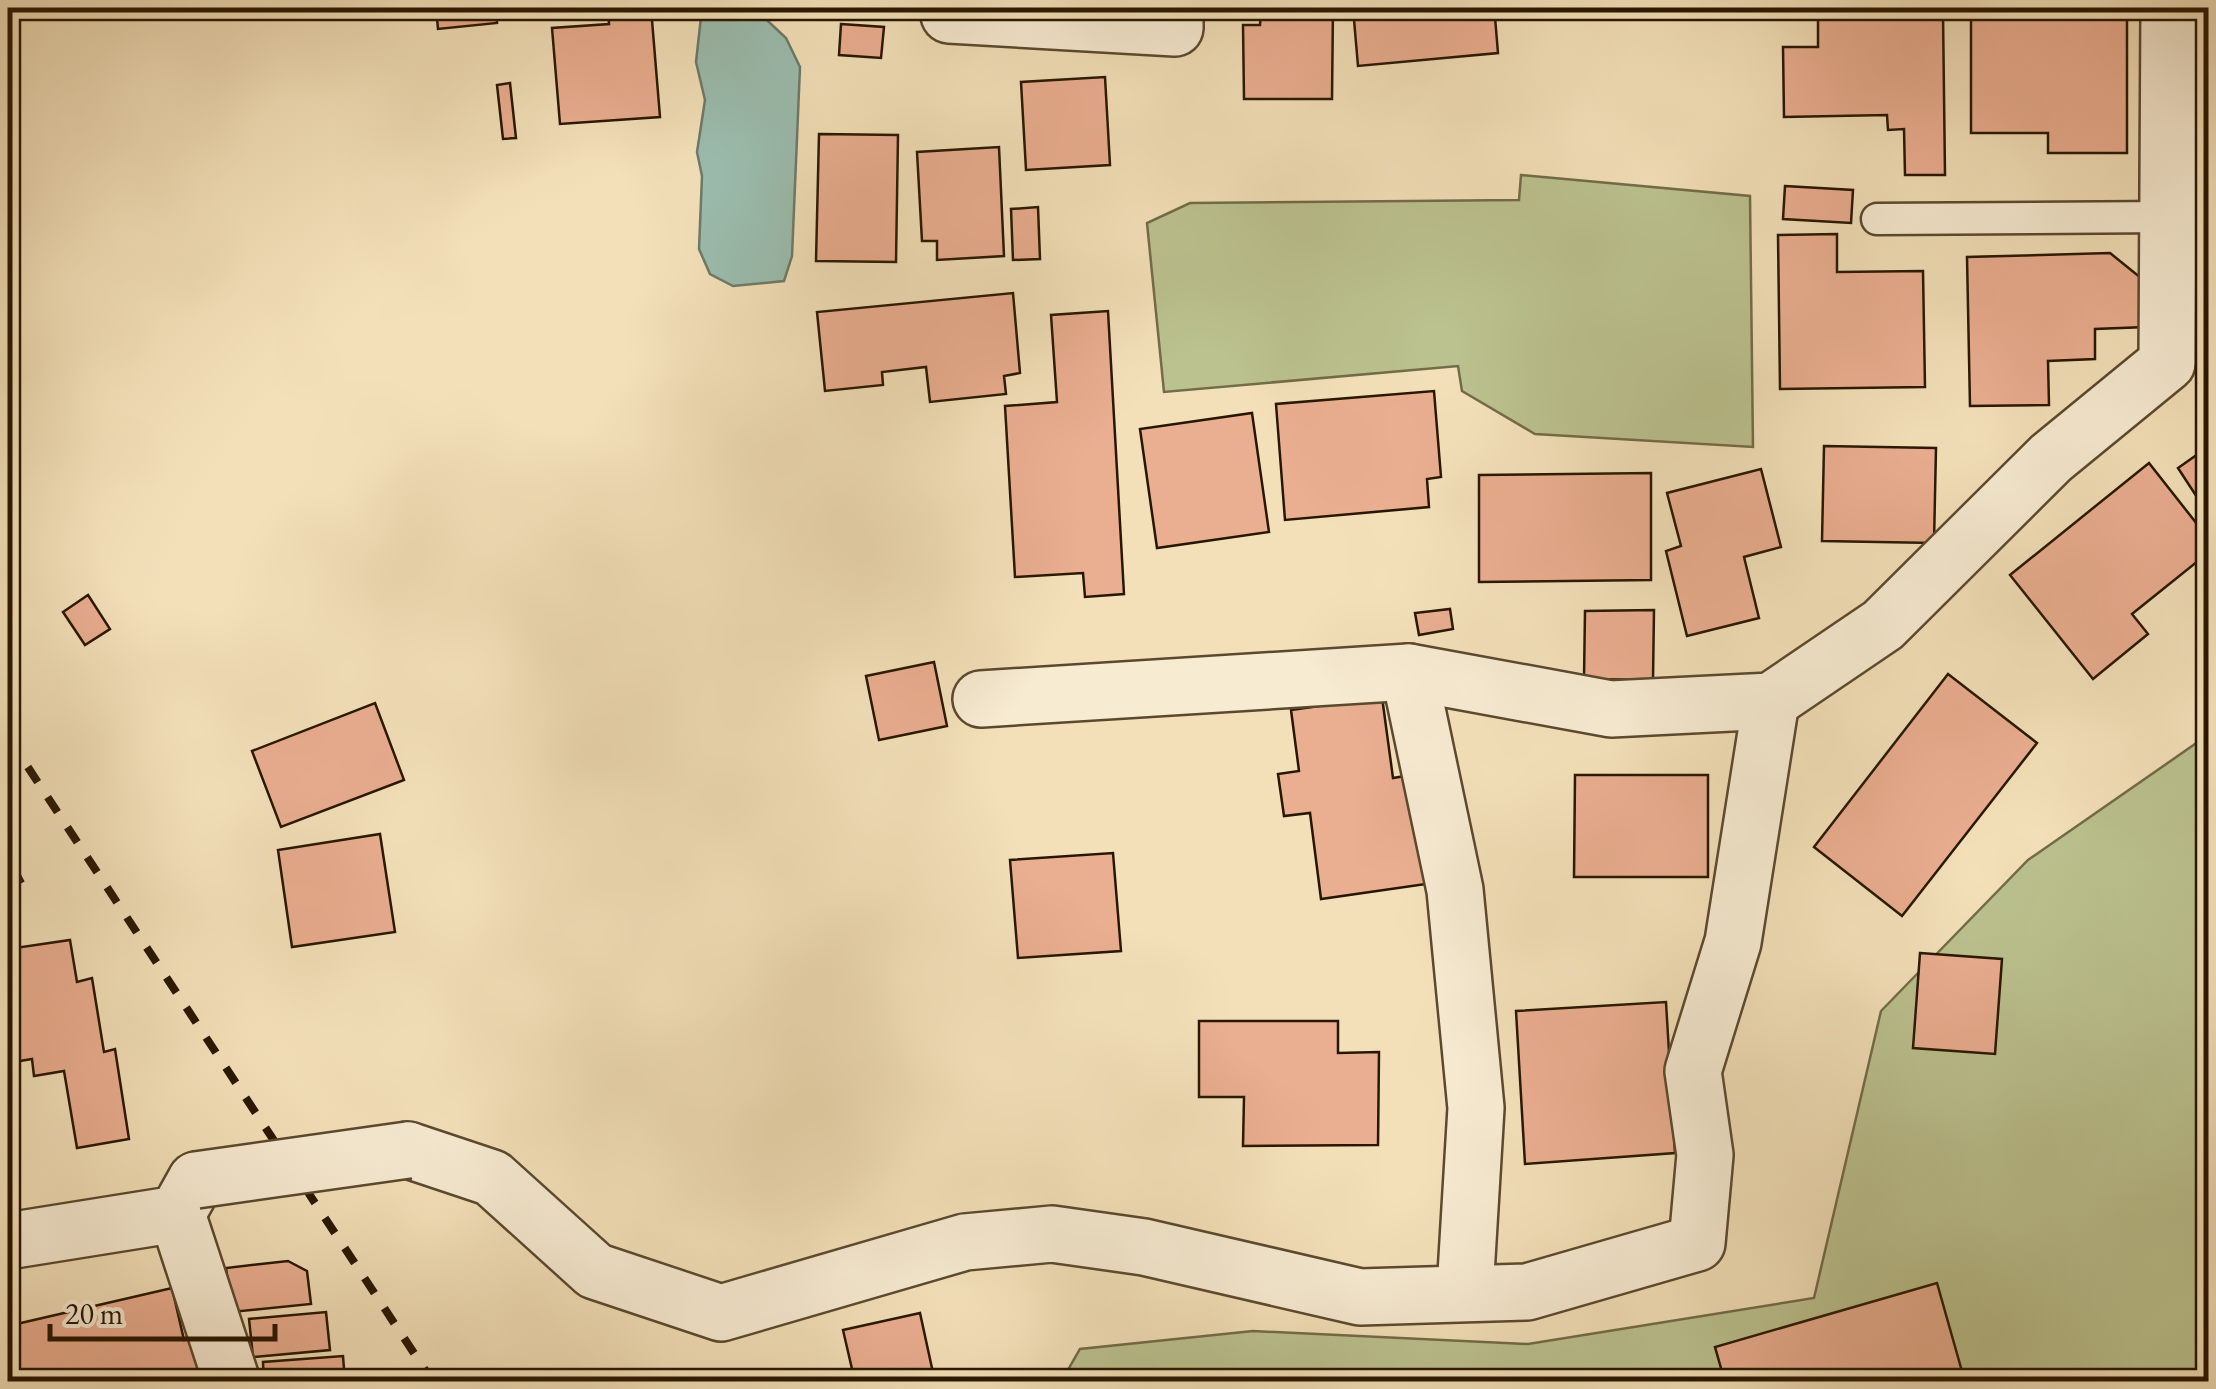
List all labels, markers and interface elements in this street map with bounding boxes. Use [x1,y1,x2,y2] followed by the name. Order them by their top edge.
[50,1279,275,1341] scale bar
[65,1294,123,1333] text: 20 m

